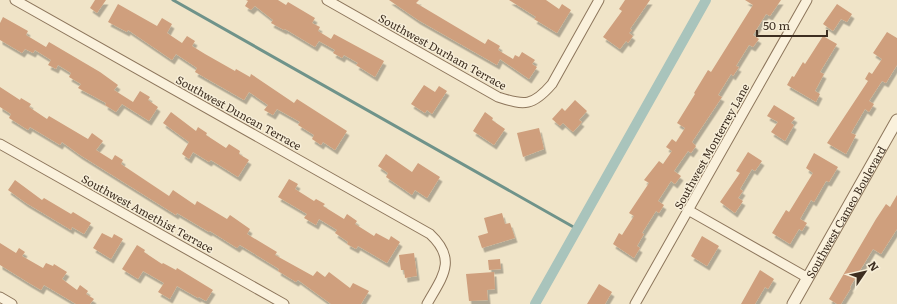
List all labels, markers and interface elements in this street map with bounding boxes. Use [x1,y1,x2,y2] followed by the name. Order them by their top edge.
[376,9,510,93] street label: Southwest Durham Terrace
[757,12,827,38] scale bar
[763,16,790,34] text: 50 m
[173,71,305,153] street label: Southwest Duncan Terrace
[670,80,752,212] street label: Southwest Monterrey Lane
[801,142,889,281] street label: Southwest Cameo Boulevard
[79,170,217,256] street label: Southwest Amethist Terrace
[845,252,885,292] north arrow
[865,258,883,274] text: N

